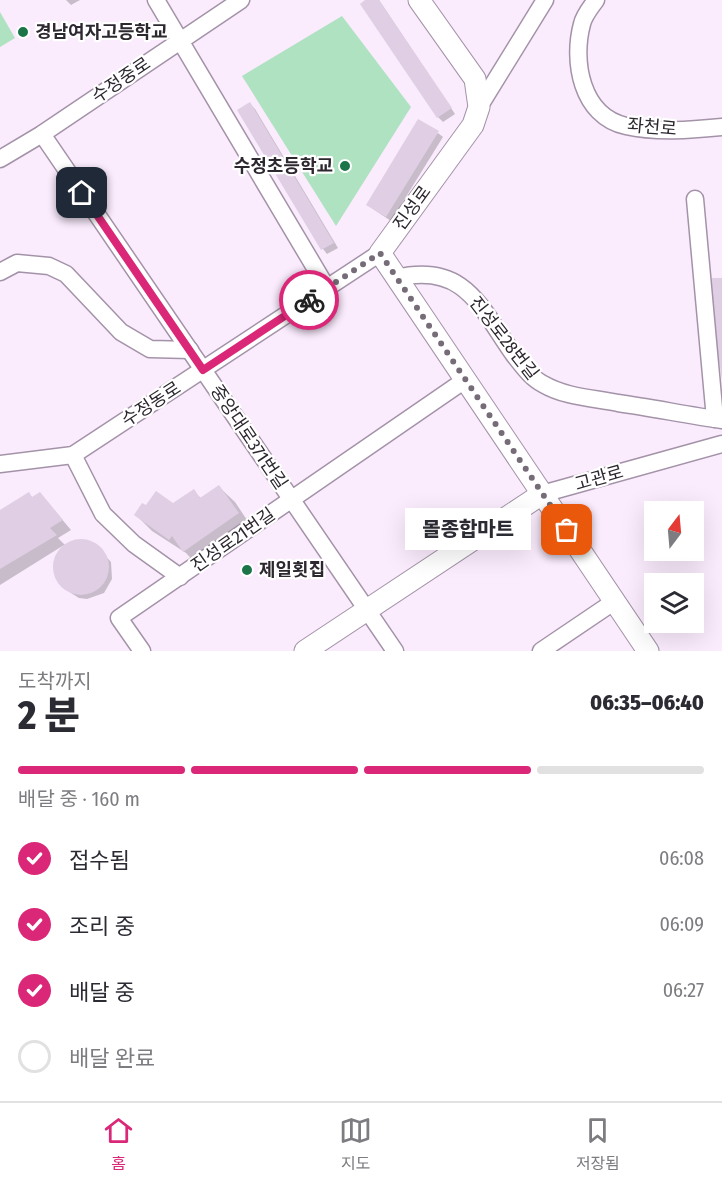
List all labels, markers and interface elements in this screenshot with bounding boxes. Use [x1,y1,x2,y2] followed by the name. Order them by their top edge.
[35,21,167,43] place label: 경남여자고등학교
[16,25,30,39] marker: 경남여자고등학교
[87,52,155,108] street label: 수정중로
[626,114,678,140] street label: 좌천로
[234,155,333,177] place label: 수정초등학교
[338,159,352,173] marker: 수정초등학교
[56,167,107,218] pin
[65,176,98,209] icon: home
[388,181,436,235] street label: 진성로
[279,270,339,330] courier
[293,284,326,317] icon: bike
[465,292,543,384] street label: 진성로28번길
[117,377,185,431] street label: 수정동로
[206,380,292,494] street label: 중앙대로371번길
[572,461,626,495] street label: 고관로
[644,501,704,561] north arrow
[644,501,704,633] map controls
[187,503,279,577] street label: 진성로21번길
[541,504,592,555] pin
[405,509,531,551] callout: 몰종합마트
[550,513,583,546] icon: bag
[422,517,514,541] text: 몰종합마트
[259,559,325,581] place label: 제일횟집
[240,563,254,577] marker: 제일횟집
[644,573,704,633] button: layers
[18,669,92,693] text: 도착까지
[590,689,704,716] text: 06:35–06:40
[18,693,80,739] text: 2 분
[18,787,140,811] text: 배달 중 · 160 m
[18,842,51,875] icon: check
[659,846,704,870] text: 06:08
[69,847,130,874] text: 접수됨
[18,908,51,941] icon: check
[659,912,704,936] text: 06:09
[69,913,135,940] text: 조리 중
[18,974,51,1007] icon: check
[663,978,704,1002] text: 06:27
[69,979,135,1006] text: 배달 중
[69,1045,155,1072] text: 배달 완료
[102,1114,135,1174] tab: 홈
[339,1114,372,1174] tab: 지도
[576,1114,620,1174] tab: 저장됨

